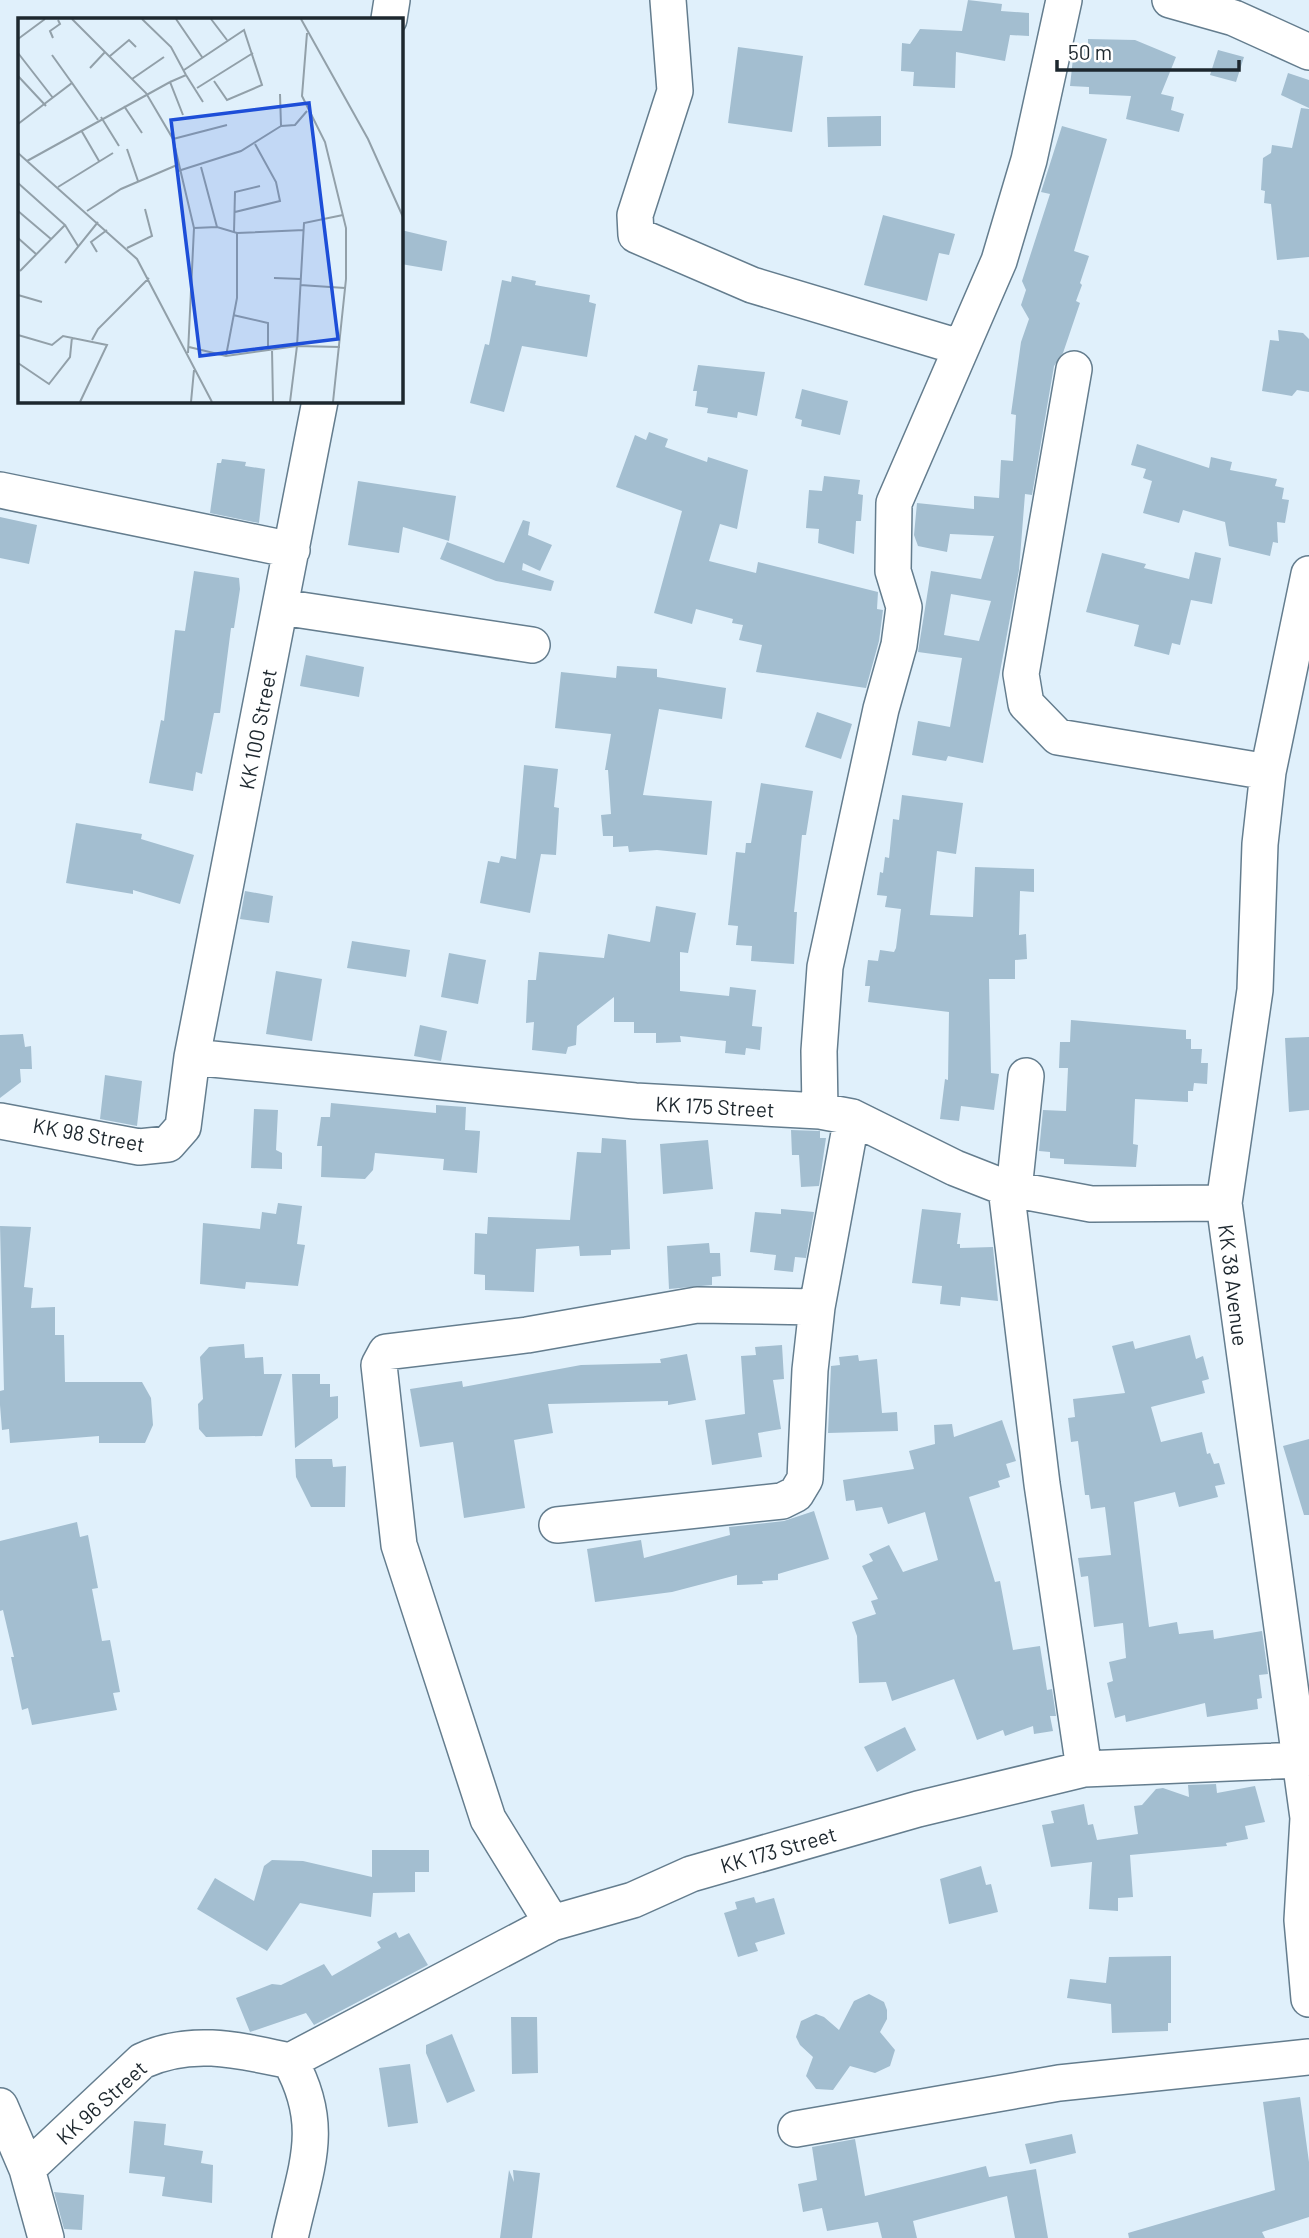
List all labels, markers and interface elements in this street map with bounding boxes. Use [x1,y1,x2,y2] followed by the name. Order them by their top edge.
[18,18,402,402] inset map
[1057,28,1239,72] scale bar
[1068,39,1112,64] text: 50 m
[233,666,281,792] street label: KK 100 Street
[655,1090,775,1122] street label: KK 175 Street
[31,1112,147,1156] street label: KK 98 Street
[1214,1223,1254,1347] street label: KK 38 Avenue
[717,1821,839,1877] street label: KK 173 Street
[51,2055,151,2149] street label: KK 96 Street

